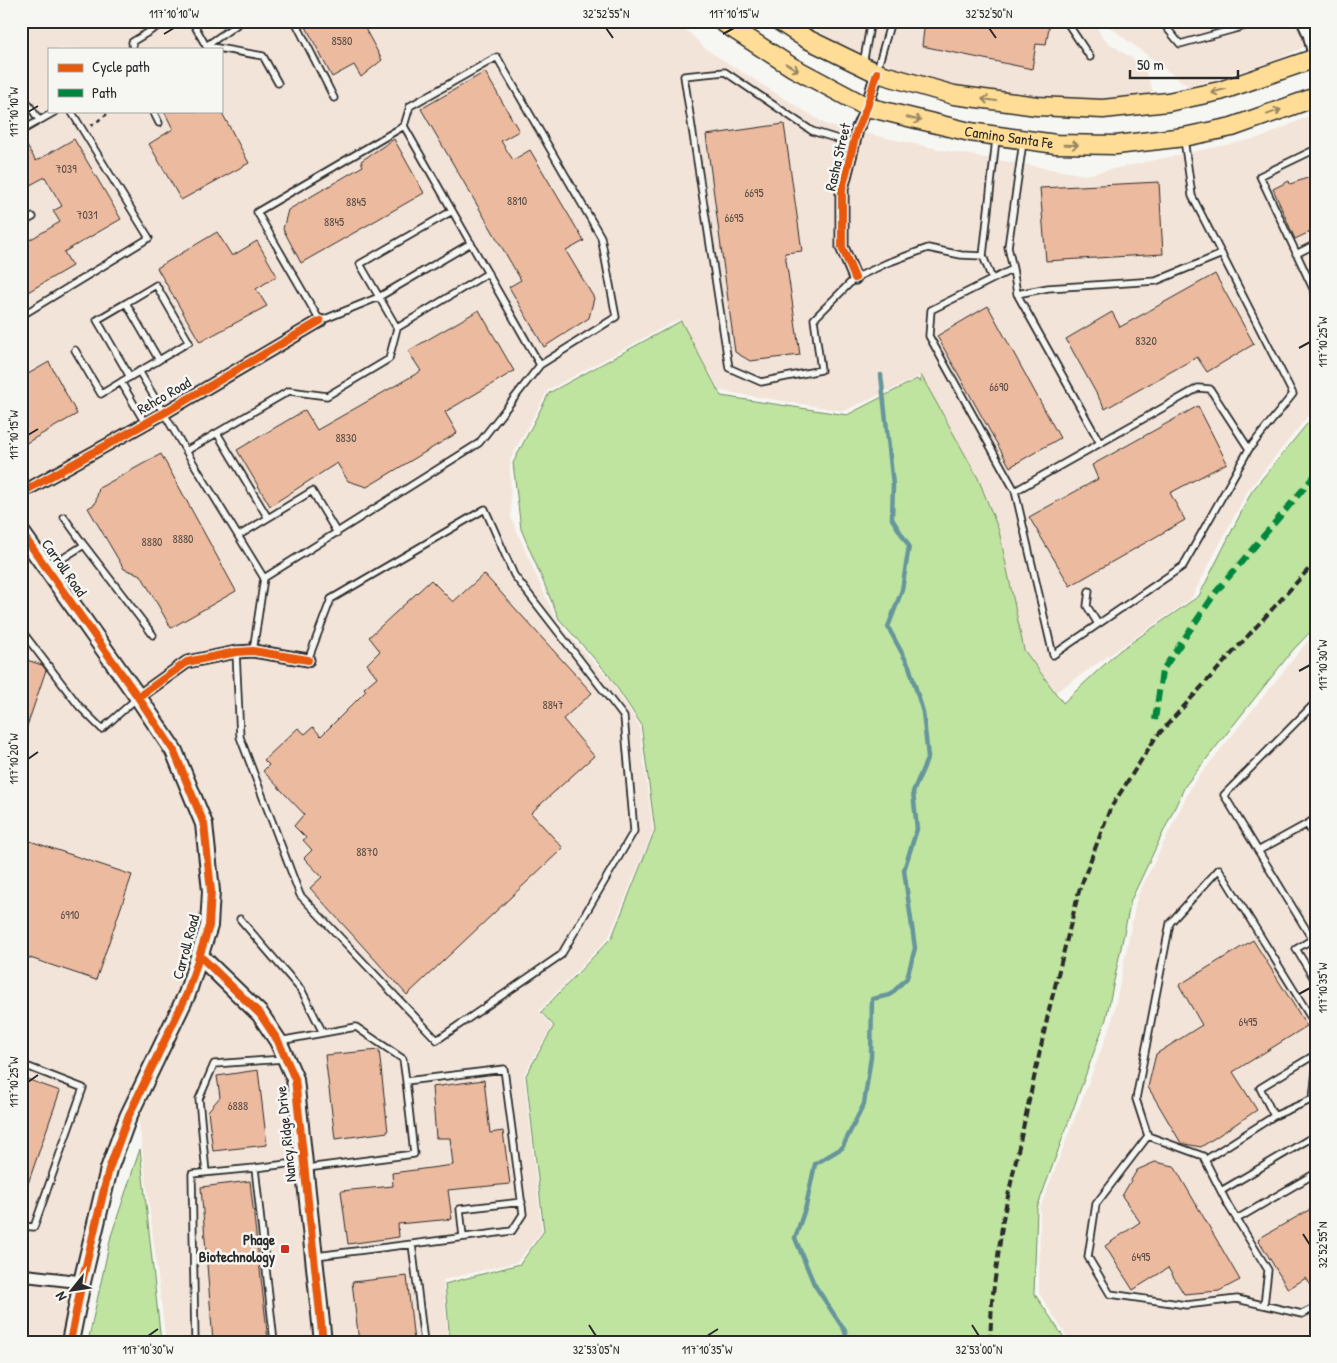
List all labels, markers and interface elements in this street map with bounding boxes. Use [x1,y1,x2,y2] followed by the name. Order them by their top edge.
[149,5,200,22] text: 117°10'10"W
[583,5,629,22] text: 32°52'55"N
[709,5,759,22] text: 117°10'15"W
[966,5,1012,22] text: 32°52'50"N
[332,32,352,49] house number: 8580
[48,48,222,112] legend
[1130,48,1237,80] scale bar
[1137,54,1164,75] text: 50 m
[92,56,150,77] text: Cycle path
[785,62,800,72] one-way arrow
[92,82,117,103] text: Path
[5,86,22,137] text: 117°10'10"W
[1211,87,1227,96] one-way arrow
[981,95,997,105] one-way arrow
[1266,107,1281,116] one-way arrow
[906,115,922,124] one-way arrow
[820,120,856,193] street label: Rasha Street
[962,120,1055,154] street label: Camino Santa Fe
[1063,140,1079,149] one-way arrow
[55,160,77,177] house number: 7039
[744,184,764,201] house number: 6695
[507,192,527,209] house number: 8810
[346,193,366,210] house number: 8845
[76,206,98,223] house number: 7031
[724,209,744,226] house number: 6695
[324,213,344,230] house number: 8845
[1314,316,1331,367] text: 117°10'25"W
[1135,332,1157,349] house number: 8320
[133,372,195,419] street label: Rehco Road
[989,378,1009,395] house number: 6690
[5,410,22,460] text: 117°10'15"W
[335,429,357,446] house number: 8830
[173,530,193,547] house number: 8880
[142,533,162,550] house number: 8880
[37,535,92,601] street label: Carroll Road
[1314,639,1331,690] text: 117°10'30"W
[543,696,563,713] house number: 8847
[5,733,22,785] text: 117°10'20"W
[356,843,378,860] house number: 8870
[61,906,79,923] house number: 6910
[167,912,204,982] street label: Carroll Road
[1314,962,1331,1013] text: 117°10'35"W
[1239,1013,1257,1030] house number: 6495
[5,1056,22,1107] text: 117°10'25"W
[270,1085,301,1183] street label: Nancy Ridge Drive
[228,1097,248,1114] house number: 6888
[1314,1222,1331,1268] text: 32°52'55"N
[199,1229,276,1268] place label: Phage Biotechnology
[279,1243,291,1255] marker: Phage Biotechnology
[1132,1248,1150,1265] house number: 6495
[48,1266,98,1316] north arrow
[50,1288,70,1305] text: N
[123,1341,174,1358] text: 117°10'30"W
[573,1341,619,1358] text: 32°53'05"N
[682,1341,733,1358] text: 117°10'35"W
[956,1341,1002,1358] text: 32°53'00"N

